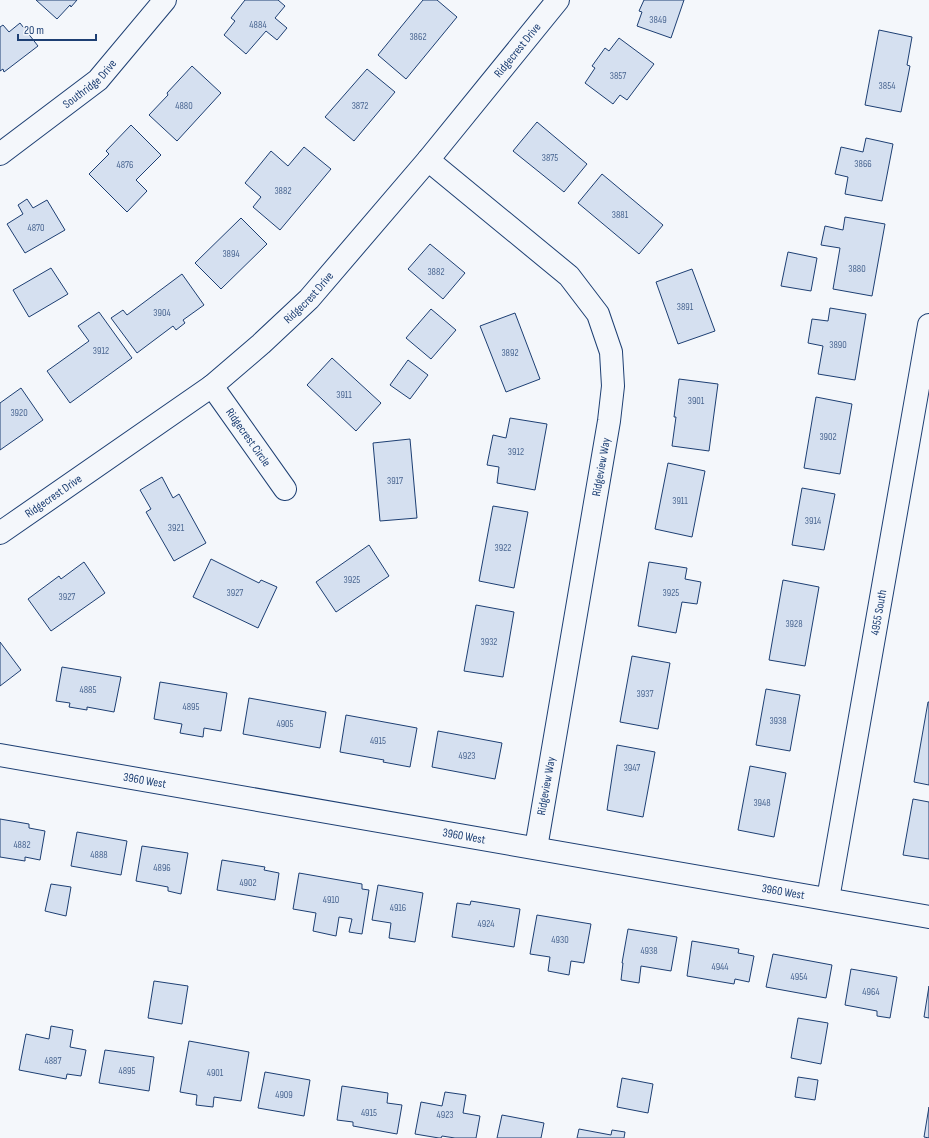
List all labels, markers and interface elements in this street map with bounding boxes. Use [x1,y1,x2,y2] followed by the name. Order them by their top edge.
[649,14,667,26] house number: 3849
[18,16,96,42] scale bar
[249,19,267,31] house number: 4884
[491,20,545,81] street label: Ridgecrest Drive
[24,23,44,38] text: 20 m
[409,31,427,43] house number: 3862
[60,56,120,112] street label: Southridge Drive
[610,70,626,82] house number: 3857
[879,80,895,92] house number: 3854
[175,100,193,112] house number: 4880
[352,100,368,112] house number: 3872
[542,152,558,164] house number: 3875
[854,158,872,170] house number: 3866
[117,159,133,171] house number: 4876
[274,185,292,197] house number: 3882
[612,209,629,221] house number: 3881
[28,222,44,234] house number: 4870
[222,248,240,260] house number: 3894
[848,263,866,275] house number: 3880
[427,266,445,278] house number: 3882
[281,269,337,327] street label: Ridgecrest Drive
[677,301,694,313] house number: 3891
[153,307,171,319] house number: 3904
[829,339,847,351] house number: 3890
[93,345,109,357] house number: 3912
[501,347,519,359] house number: 3892
[336,389,352,401] house number: 3911
[688,395,705,407] house number: 3901
[222,405,274,470] street label: Ridgecrest Circle
[10,407,28,419] house number: 3920
[819,431,837,443] house number: 3902
[589,436,614,498] street label: Ridgeview Way
[508,446,524,458] house number: 3912
[22,471,85,521] street label: Ridgecrest Drive
[387,475,403,487] house number: 3917
[672,495,688,507] house number: 3911
[805,515,821,527] house number: 3914
[168,522,185,534] house number: 3921
[495,542,511,554] house number: 3922
[344,574,360,586] house number: 3925
[227,587,243,599] house number: 3927
[663,587,679,599] house number: 3925
[868,589,890,636] street label: 4955 South
[59,591,75,603] house number: 3927
[785,618,803,630] house number: 3928
[481,636,497,648] house number: 3932
[80,684,97,696] house number: 4885
[637,688,653,700] house number: 3937
[182,701,200,713] house number: 4895
[769,715,787,727] house number: 3938
[276,718,294,730] house number: 4905
[370,735,386,747] house number: 4915
[459,750,475,762] house number: 4923
[534,755,559,817] street label: Ridgeview Way
[624,762,640,774] house number: 3947
[122,770,168,792] street label: 3960 West
[753,797,771,809] house number: 3948
[441,825,487,848] street label: 3960 West
[13,839,31,851] house number: 4882
[90,849,108,861] house number: 4888
[153,862,171,874] house number: 4896
[239,877,257,889] house number: 4902
[760,881,806,903] street label: 3960 West
[323,894,339,906] house number: 4910
[390,902,406,914] house number: 4916
[478,918,494,930] house number: 4924
[551,934,569,946] house number: 4930
[640,945,658,957] house number: 4938
[711,961,729,973] house number: 4944
[791,971,807,983] house number: 4954
[862,986,880,998] house number: 4964
[45,1055,61,1067] house number: 4887
[118,1065,136,1077] house number: 4895
[207,1067,224,1079] house number: 4901
[275,1089,293,1101] house number: 4909
[361,1107,377,1119] house number: 4915
[437,1109,453,1121] house number: 4923

